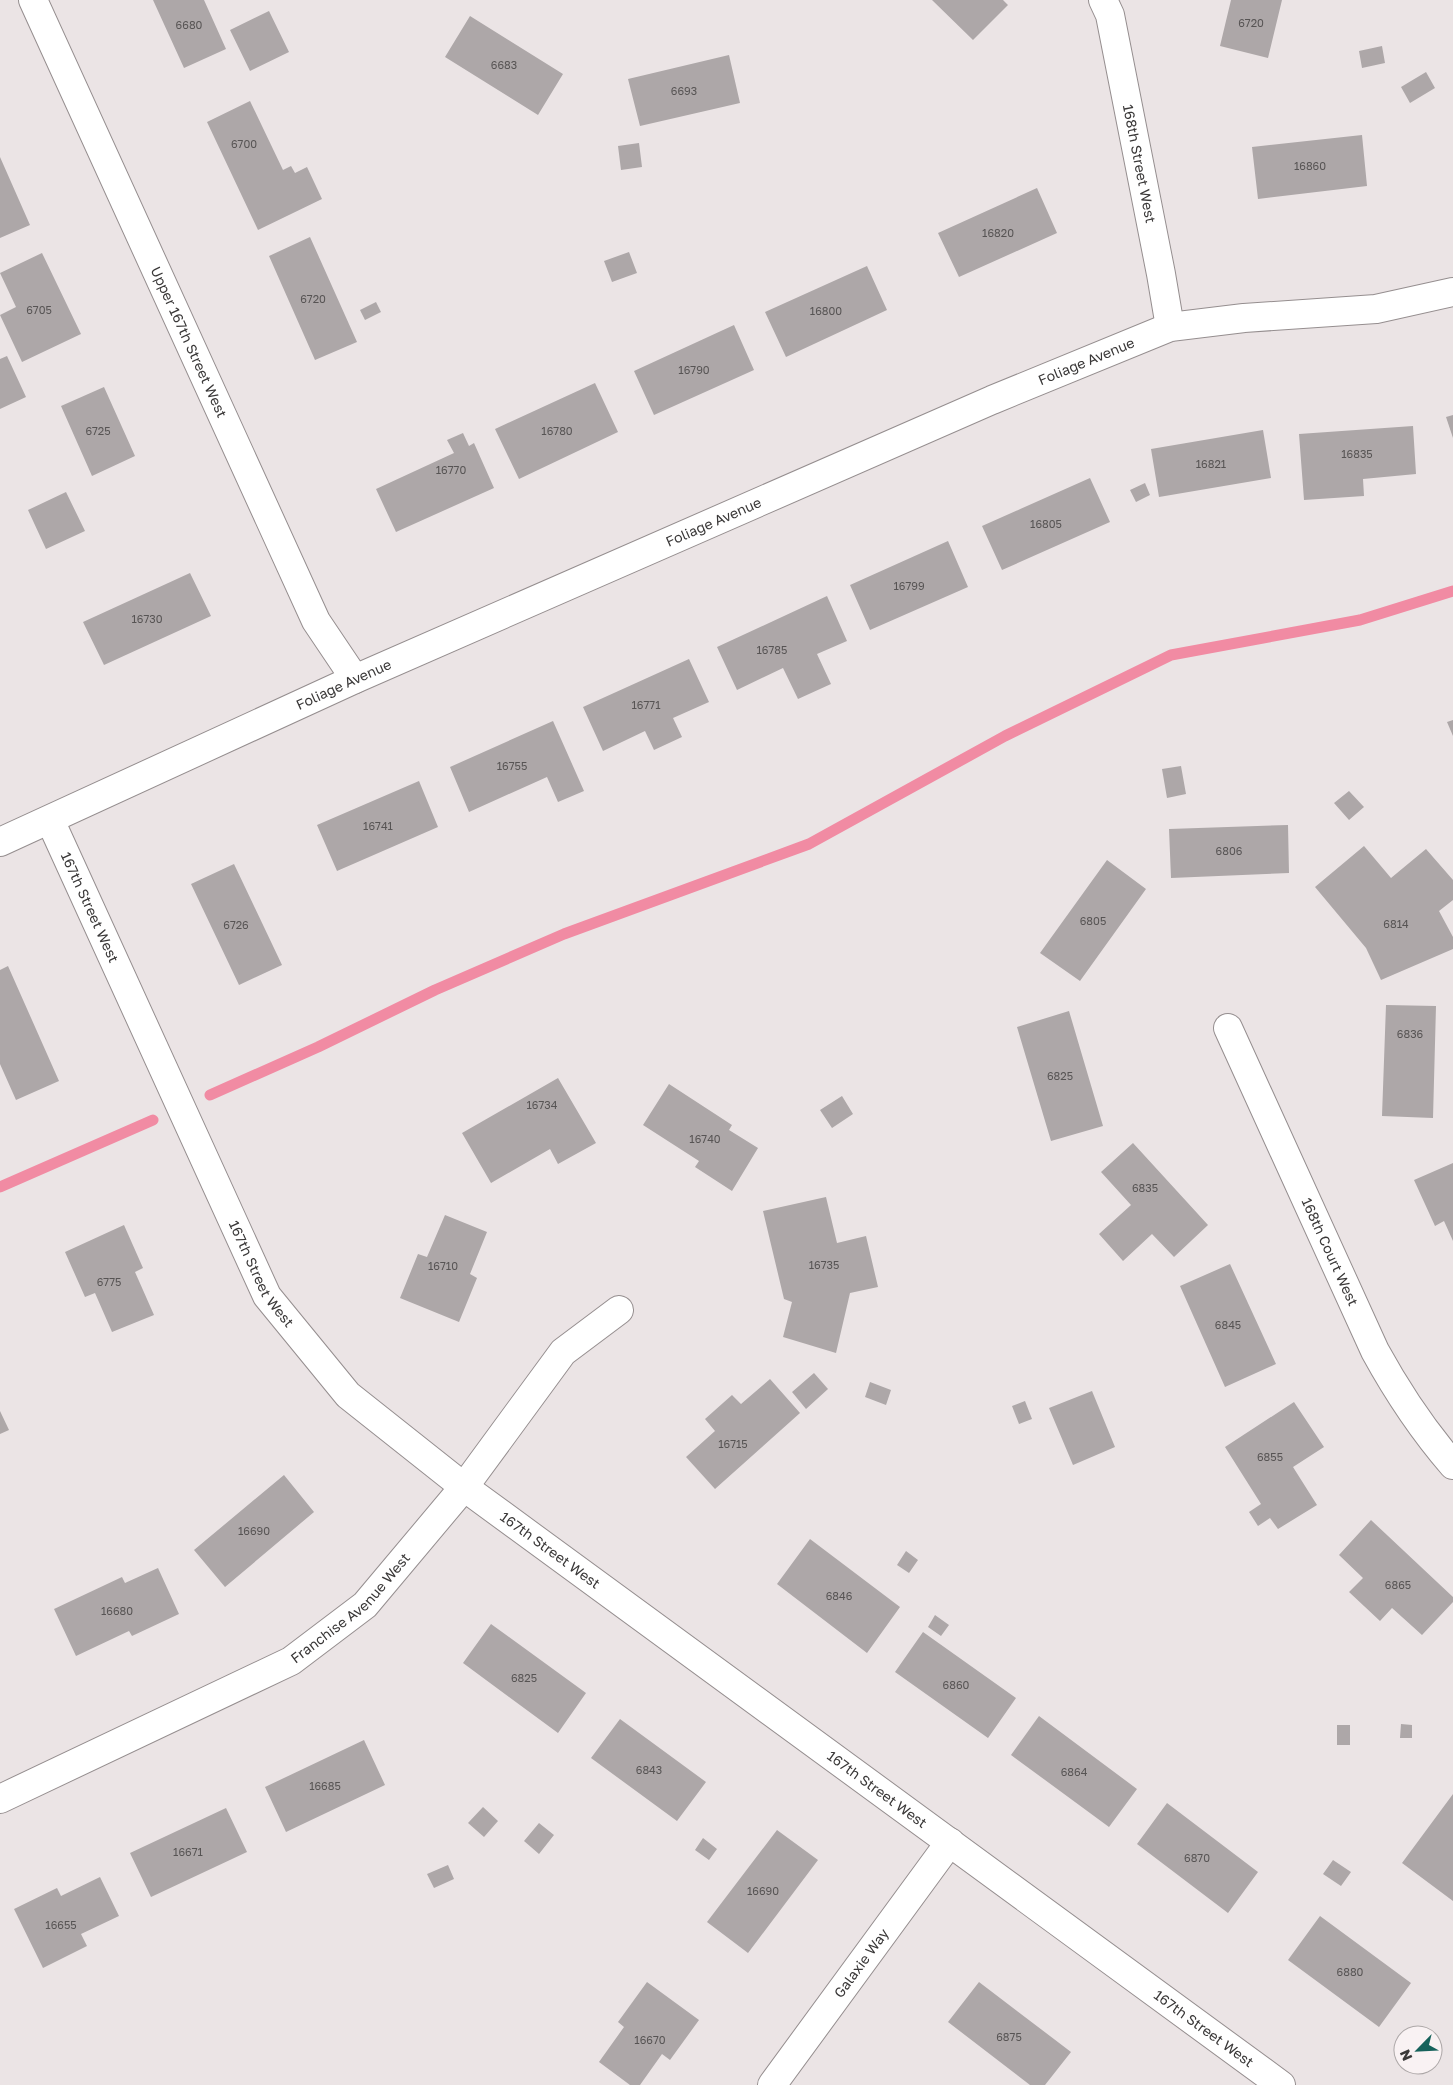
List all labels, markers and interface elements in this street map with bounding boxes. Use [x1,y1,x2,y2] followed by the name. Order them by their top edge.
[1238,16,1264,29] house number: 6720
[176,18,203,31] house number: 6680
[491,58,517,71] house number: 6683
[671,84,697,97] house number: 6693
[1120,103,1160,224] street label: 168th Street West
[231,137,257,150] house number: 6700
[1294,159,1326,172] house number: 16860
[982,226,1014,239] house number: 16820
[148,264,231,420] street label: Upper 167th Street West
[300,292,326,305] house number: 6720
[26,303,52,316] house number: 6705
[810,304,842,317] house number: 16800
[1035,334,1137,388] street label: Foliage Avenue
[678,363,710,376] house number: 16790
[85,424,111,437] house number: 6725
[541,424,573,437] house number: 16780
[1341,447,1373,460] house number: 16835
[1196,457,1226,470] house number: 16821
[436,463,466,476] house number: 16770
[663,493,764,550] street label: Foliage Avenue
[1030,517,1062,530] house number: 16805
[893,579,925,592] house number: 16799
[131,612,163,625] house number: 16730
[757,643,787,656] house number: 16785
[293,655,394,713] street label: Foliage Avenue
[632,698,661,711] house number: 16771
[497,759,527,772] house number: 16755
[363,819,393,832] house number: 16741
[1216,844,1243,857] house number: 6806
[58,849,123,965] street label: 167th Street West
[1080,914,1106,927] house number: 6805
[1383,917,1409,930] house number: 6814
[223,918,249,931] house number: 6726
[1397,1027,1424,1040] house number: 6836
[1047,1069,1073,1082] house number: 6825
[527,1098,558,1111] house number: 16734
[689,1132,721,1145] house number: 16740
[1132,1181,1158,1194] house number: 6835
[1298,1195,1362,1308] street label: 168th Court West
[226,1218,298,1330] street label: 167th Street West
[809,1258,839,1271] house number: 16735
[428,1259,458,1272] house number: 16710
[97,1275,121,1288] house number: 6775
[1215,1318,1241,1331] house number: 6845
[718,1437,748,1450] house number: 16715
[1257,1450,1283,1463] house number: 6855
[497,1508,604,1592] street label: 167th Street West
[238,1524,270,1537] house number: 16690
[287,1549,413,1666] street label: Franchise Avenue West
[1385,1578,1411,1591] house number: 6865
[826,1589,853,1602] house number: 6846
[101,1604,133,1617] house number: 16680
[511,1671,537,1684] house number: 6825
[943,1678,970,1691] house number: 6860
[824,1747,931,1831] street label: 167th Street West
[636,1763,662,1776] house number: 6843
[1061,1765,1088,1778] house number: 6864
[309,1779,341,1792] house number: 16685
[173,1845,203,1858] house number: 16671
[1184,1851,1210,1864] house number: 6870
[747,1884,779,1897] house number: 16690
[45,1918,77,1931] house number: 16655
[830,1925,892,2001] street label: Galaxie Way
[1337,1965,1364,1978] house number: 6880
[1151,1986,1257,2070] street label: 167th Street West
[1393,2025,1443,2075] north arrow
[996,2030,1022,2043] house number: 6875
[634,2033,666,2046] house number: 16670
[1396,2047,1416,2064] text: N

